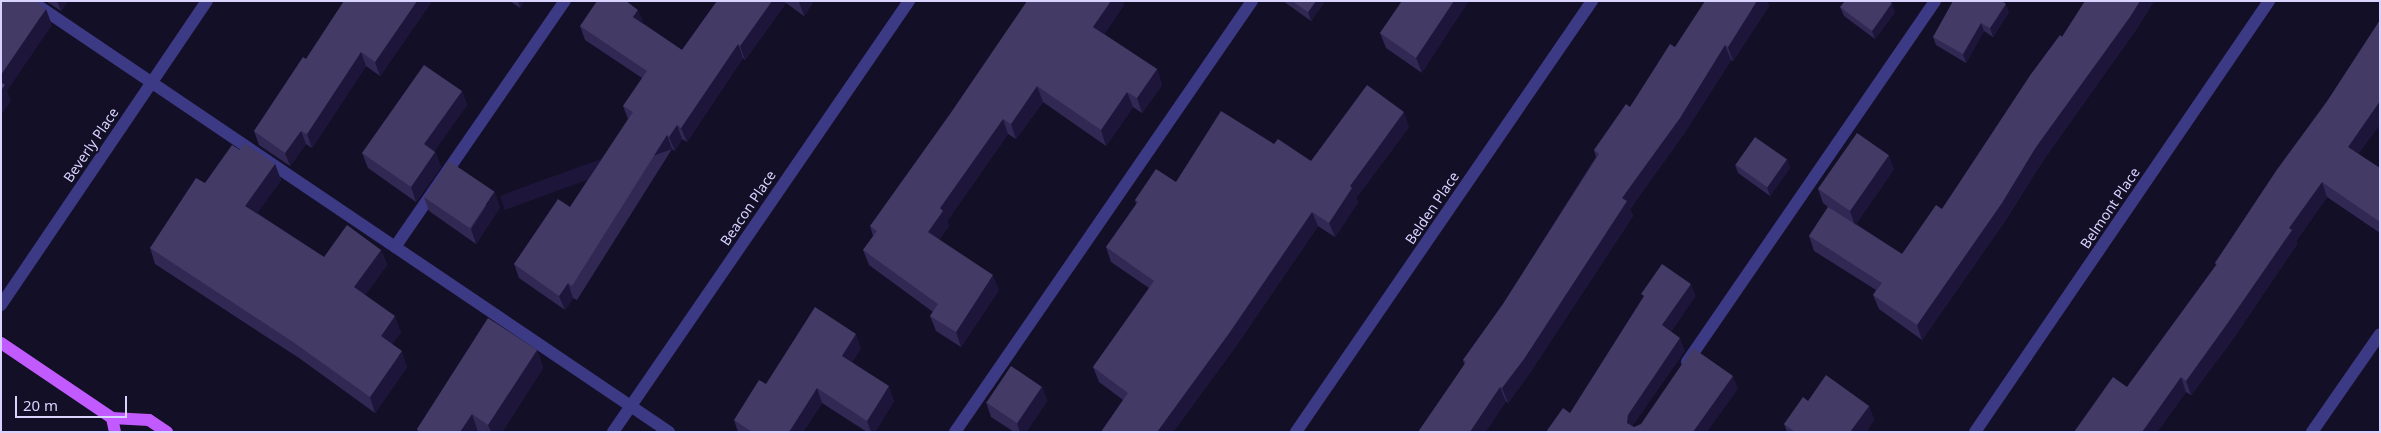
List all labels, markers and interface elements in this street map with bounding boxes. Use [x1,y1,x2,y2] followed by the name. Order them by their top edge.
[60,104,122,186] street label: Beverly Place
[2077,164,2143,252] street label: Belmont Place
[717,167,779,249] street label: Beacon Place
[1402,169,1462,247] street label: Belden Place
[18,386,130,418] scale bar
[23,395,58,415] text: 20 m

